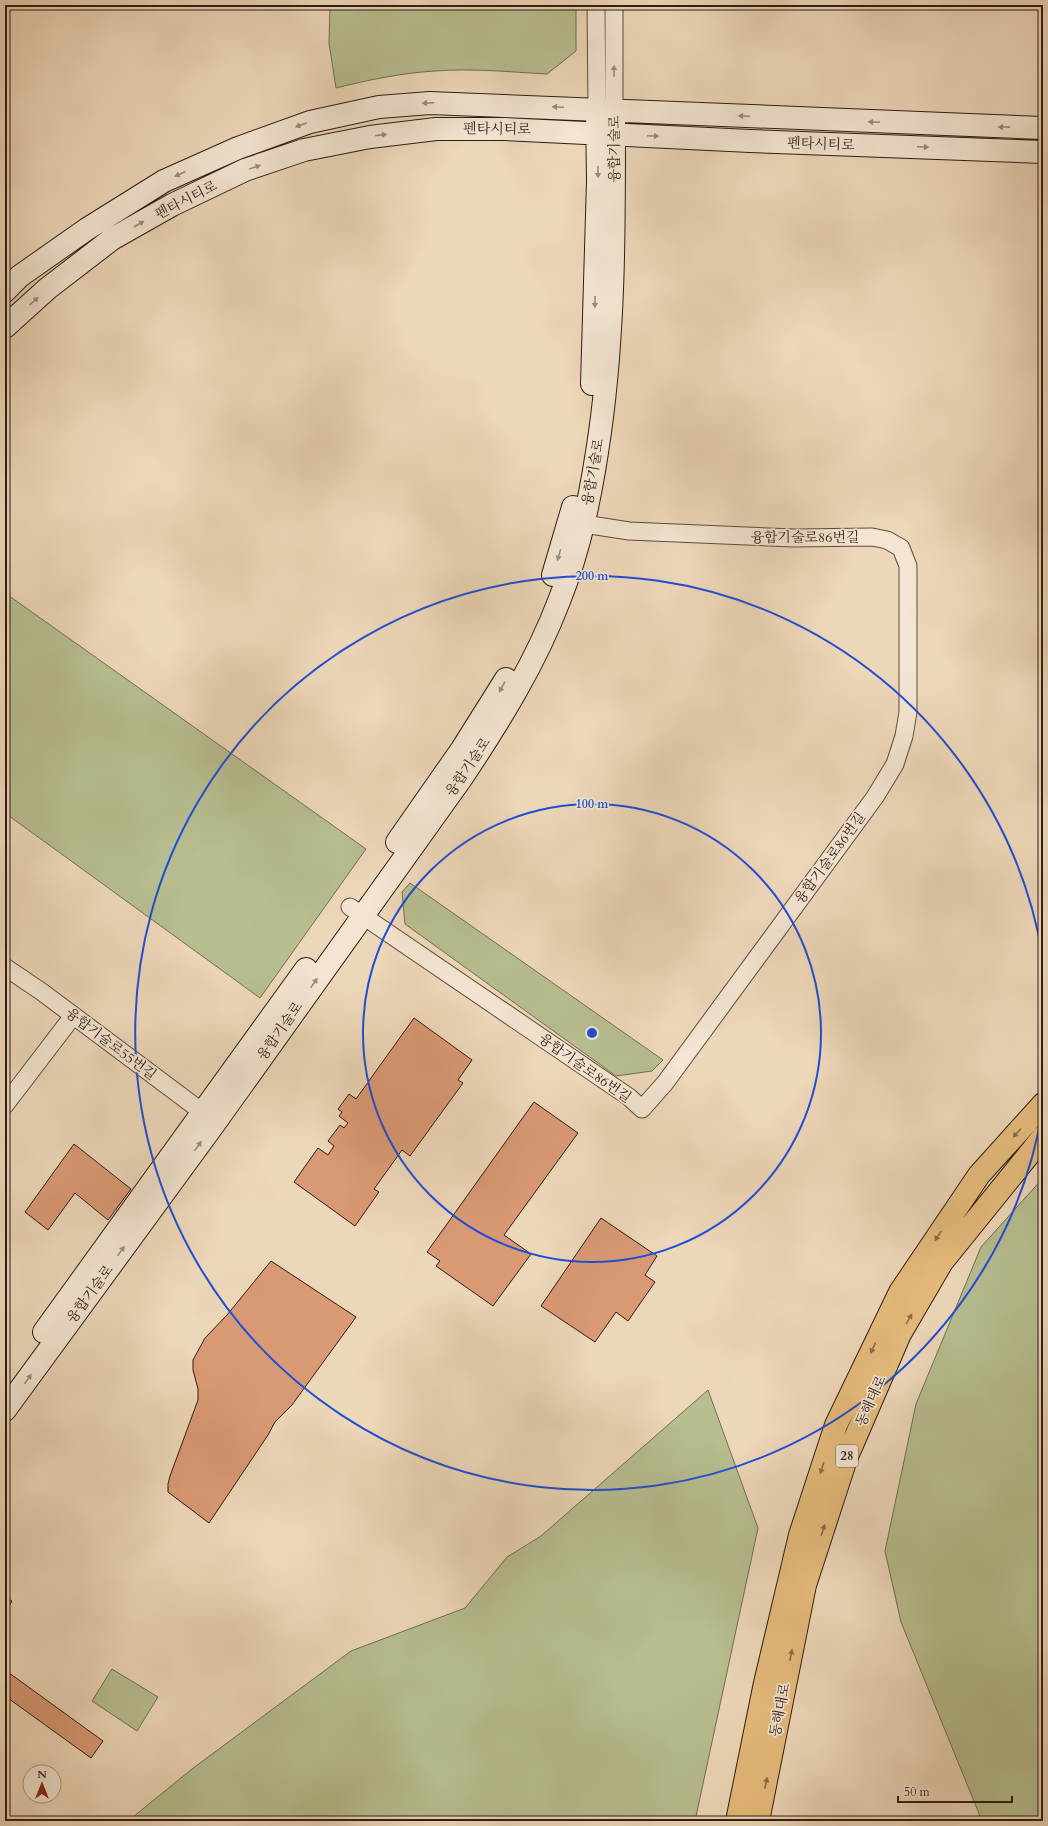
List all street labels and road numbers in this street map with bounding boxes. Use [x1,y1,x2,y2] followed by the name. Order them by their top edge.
[605,115,624,183] street label: 융합기술로
[463,119,531,139] street label: 펜타시티로
[787,133,856,155] street label: 펜타시티로
[152,176,221,224] street label: 펜타시티로
[578,437,608,507] street label: 융합기술로
[750,528,860,547] street label: 융합기술로86번길
[441,733,495,800] street label: 융합기술로
[790,808,870,908] street label: 융합기술로86번길
[253,997,307,1064] street label: 융합기술로
[62,1004,160,1084] street label: 융합기술로55번길
[535,1029,635,1107] street label: 융합기술로86번길
[62,1261,118,1327] street label: 융합기술로
[851,1372,891,1430] street label: 동해대로
[836,1445,858,1467] road number: 28
[766,1681,795,1738] street label: 동해대로

